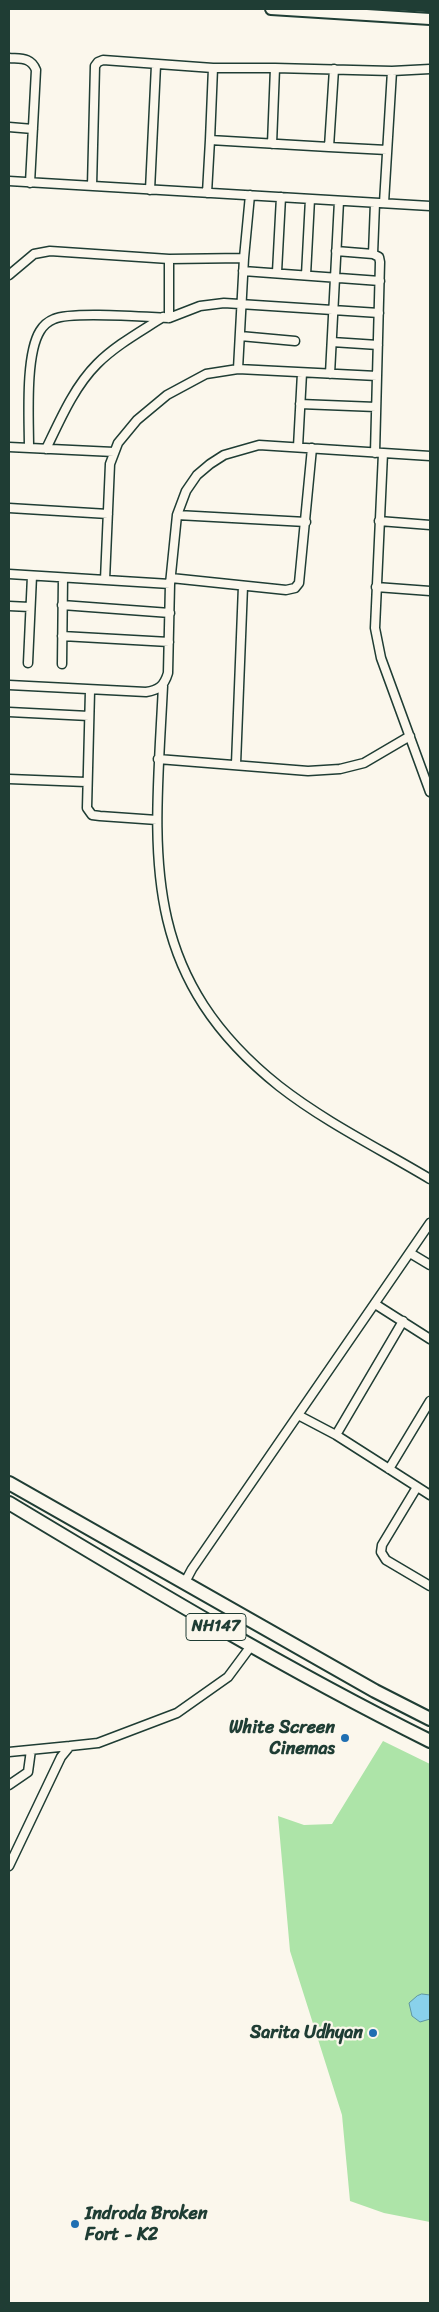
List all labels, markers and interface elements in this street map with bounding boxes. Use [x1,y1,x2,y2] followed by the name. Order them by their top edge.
[186,1614,246,1640] road number: NH147
[229,1717,335,1760] place label: White Screen Cinemas
[339,1732,351,1744] marker: White Screen Cinemas
[250,2022,363,2044] place label: Sarita Udhyan
[367,2027,379,2039] marker: Sarita Udhyan
[85,2203,208,2246] place label: Indroda Broken Fort - K2
[69,2218,81,2230] marker: Indroda Broken Fort - K2

